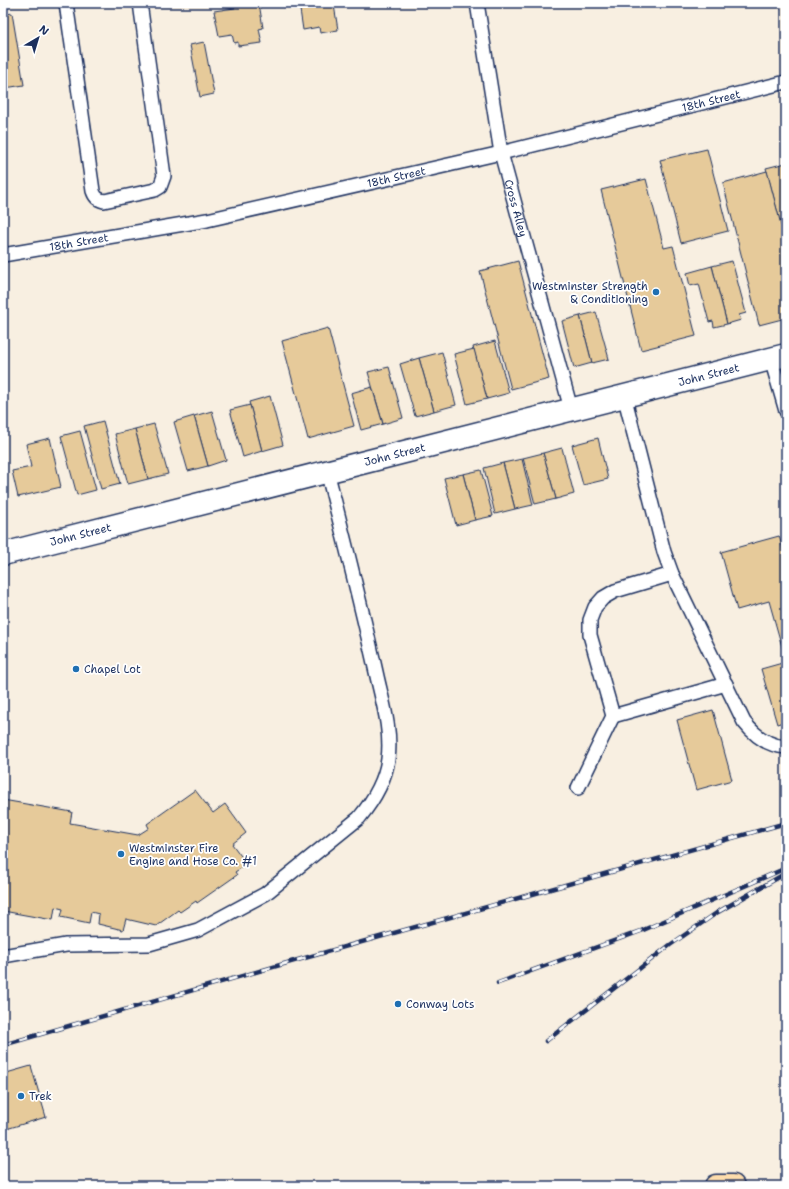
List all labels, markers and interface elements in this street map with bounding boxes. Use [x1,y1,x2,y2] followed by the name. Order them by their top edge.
[18,18,58,58] north arrow
[36,22,52,39] text: N
[680,86,742,115] street label: 18th Street
[365,163,427,191] street label: 18th Street
[501,178,531,238] street label: Cross Alley
[48,230,110,254] street label: 18th Street
[532,279,648,307] place label: Westminster Strength & Conditioning
[651,287,661,297] marker: Westminster Strength & Conditioning
[676,360,741,390] street label: John Street
[362,439,427,469] street label: John Street
[48,519,113,549] street label: John Street
[84,662,141,677] place label: Chapel Lot
[71,664,81,674] marker: Chapel Lot
[129,841,257,869] place label: Westminster Fire Engine and Hose Co. #1
[116,849,126,859] marker: Westminster Fire Engine and Hose Co. #1
[406,997,474,1012] place label: Conway Lots
[393,999,403,1009] marker: Conway Lots
[29,1089,52,1104] place label: Trek
[16,1091,26,1101] marker: Trek

